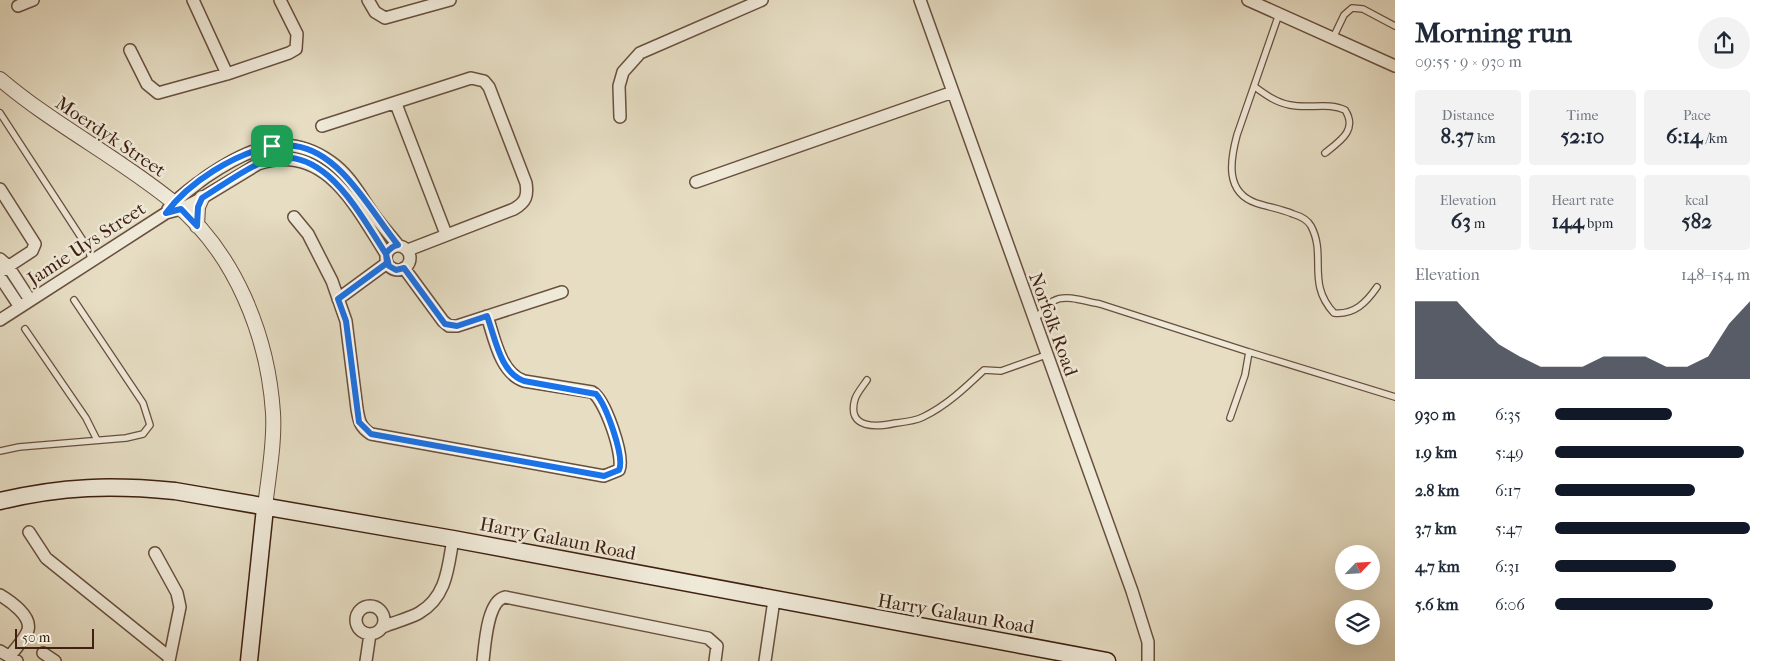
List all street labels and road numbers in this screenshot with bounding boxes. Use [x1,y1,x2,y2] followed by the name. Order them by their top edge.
[51,92,170,182] street label: Moerdyk Street
[22,197,150,291] street label: Jamie Uys Street
[1024,270,1082,380] street label: Norfolk Road
[478,513,638,565] street label: Harry Galaun Road
[876,589,1036,639] street label: Harry Galaun Road

